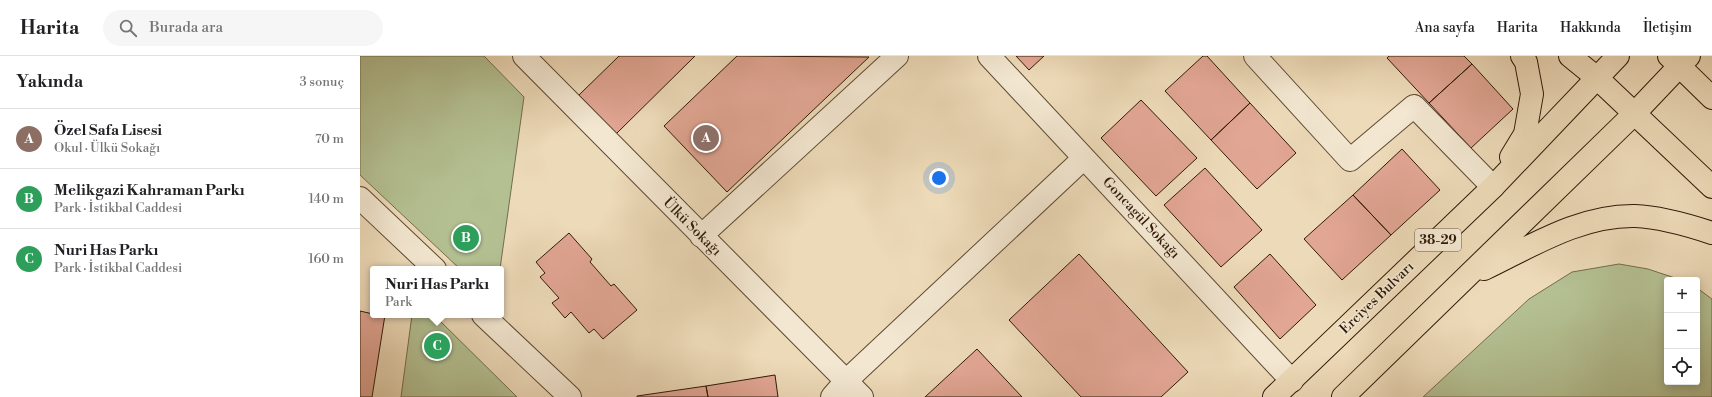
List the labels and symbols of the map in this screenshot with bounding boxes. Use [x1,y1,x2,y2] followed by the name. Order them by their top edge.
[693,123,719,153] pin: A
[929,168,949,188] your location
[1098,173,1184,263] street label: Goncagül Sokağı
[659,192,727,260] street label: Ülkü Sokağı
[453,223,479,253] pin: B
[1415,229,1461,251] road number: 38-29
[1336,258,1418,338] street label: Erciyes Bulvarı
[424,331,450,361] pin: C

